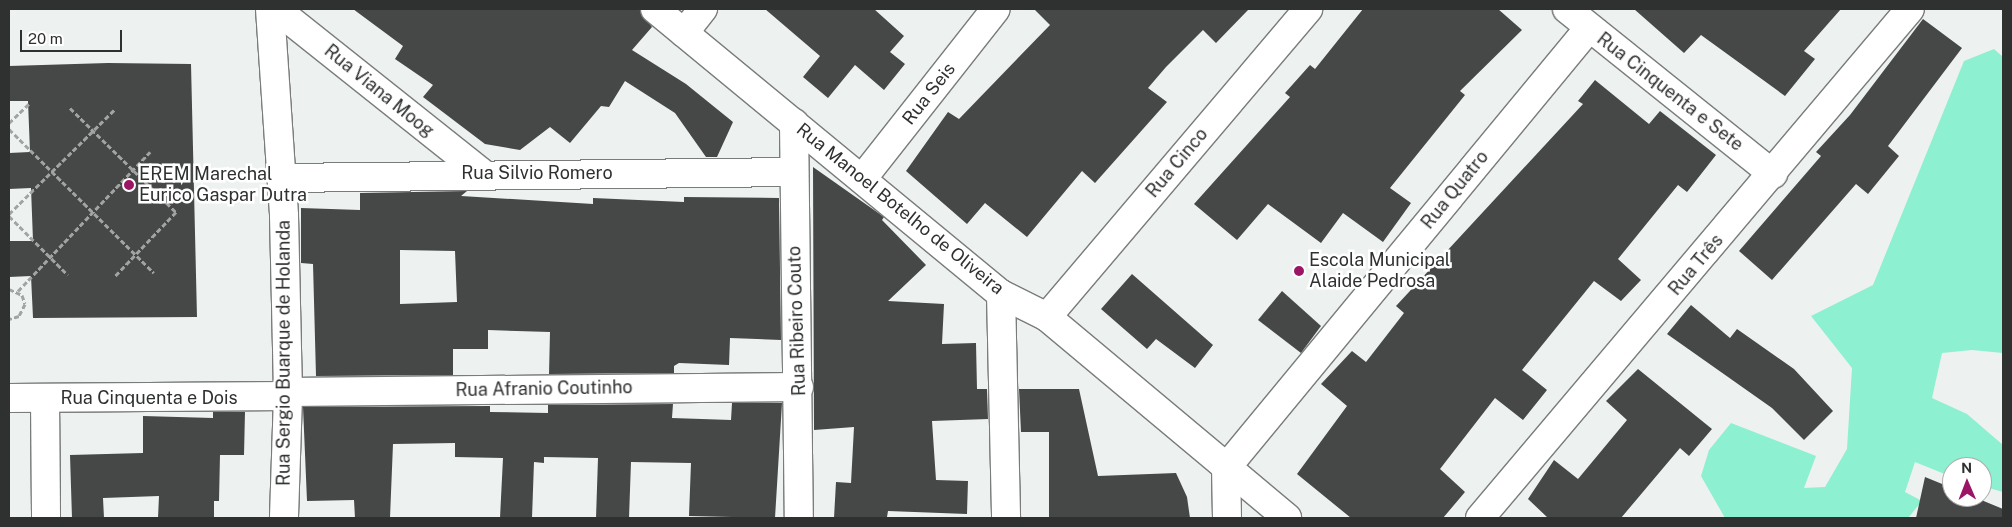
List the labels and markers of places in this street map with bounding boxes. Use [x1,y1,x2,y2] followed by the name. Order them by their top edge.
[139,164,307,206] place label: EREM Marechal Eurico Gaspar Dutra
[123,179,135,191] marker: EREM Marechal Eurico Gaspar Dutra
[1309,250,1450,292] place label: Escola Municipal Alaide Pedrosa
[1293,265,1305,277] marker: Escola Municipal Alaide Pedrosa

